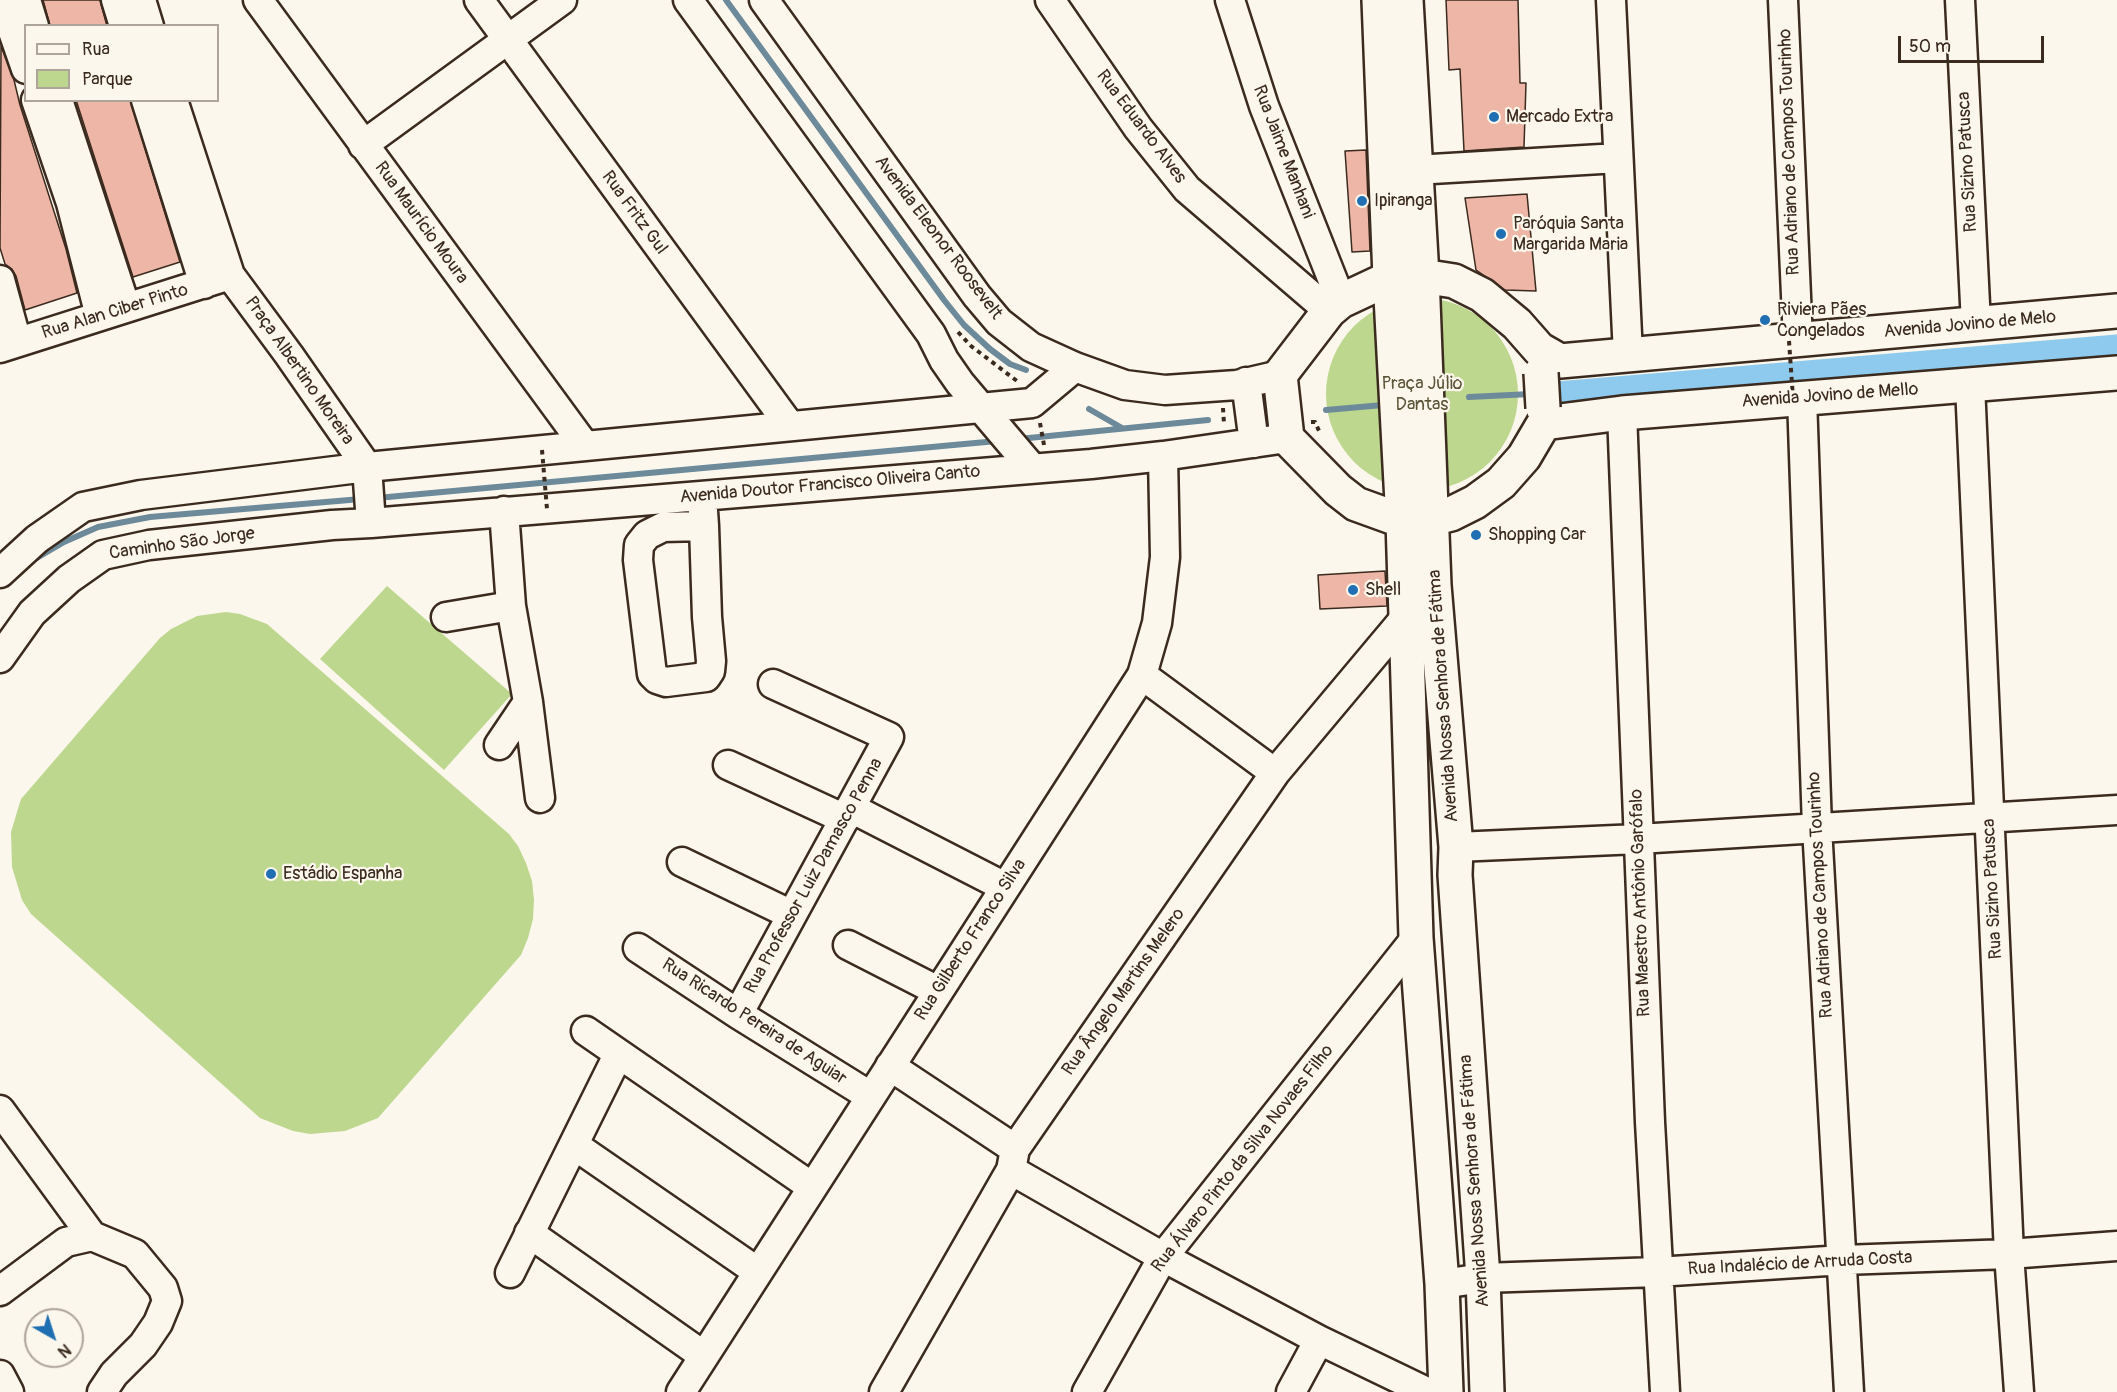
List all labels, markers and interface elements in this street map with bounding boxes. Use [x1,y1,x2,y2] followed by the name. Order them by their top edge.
[24,24,219,102] legend
[1901,24,2046,62] scale bar
[1775,28,1805,276] street label: Rua Adriano de Campos Tourinho
[1909,35,1951,58] text: 50 m
[82,38,110,61] text: Rua
[1091,66,1191,188] street label: Rua Eduardo Alves
[82,68,132,91] text: Parque
[1248,82,1318,222] street label: Rua Jaime Manhani
[1954,91,1982,233] street label: Rua Sizino Patusca
[1506,106,1613,128] place label: Mercado Extra
[1487,110,1501,124] marker: Mercado Extra
[869,152,1007,324] street label: Avenida Eleonor Roosevelt
[369,158,473,288] street label: Rua Maurício Moura
[596,167,672,259] street label: Rua Fritz Gul
[1374,190,1433,212] place label: Ipiranga
[1355,194,1369,208] marker: Ipiranga
[1513,213,1628,256] place label: Paróquia Santa Margarida Maria
[1494,227,1508,241] marker: Paróquia Santa Margarida Maria
[39,279,191,345] street label: Rua Alan Ciber Pinto
[240,293,358,449] street label: Praça Albertino Moreira
[1777,299,1866,342] place label: Riviera Pães Congelados
[1883,307,2057,343] street label: Avenida Jovino de Melo
[1758,313,1772,327] marker: Riviera Pães Congelados
[1381,373,1463,416] park label: Praça Júlio Dantas
[1741,379,1919,413] street label: Avenida Jovino de Mello
[679,461,981,509] street label: Avenida Doutor Francisco Oliveira Canto
[108,523,256,565] street label: Caminho São Jorge
[1488,524,1586,546] place label: Shopping Car
[1469,528,1483,542] marker: Shopping Car
[1424,569,1464,823] street label: Avenida Nossa Senhora de Fátima
[1365,579,1401,601] place label: Shell
[1346,583,1360,597] marker: Shell
[740,754,888,998] street label: Rua Professor Luiz Damasco Penna
[1804,771,1838,1019] street label: Rua Adriano de Campos Tourinho
[1626,789,1656,1017] street label: Rua Maestro Antônio Garófalo
[1979,818,2007,960] street label: Rua Sizino Patusca
[911,855,1031,1025] street label: Rua Gilberto Franco Silva
[283,863,402,885] place label: Estádio Espanha
[264,867,278,881] marker: Estádio Espanha
[1058,904,1190,1080] street label: Rua Ângelo Martins Melero
[657,954,851,1090] street label: Rua Ricardo Pereira de Aguiar
[1147,1041,1339,1277] street label: Rua Álvaro Pinto da Silva Novaes Filho
[1455,1054,1495,1308] street label: Avenida Nossa Senhora de Fátima
[1687,1247,1913,1281] street label: Rua Indalécio de Arruda Costa
[24,1308,84,1368] north arrow
[54,1339,75,1362] text: N

